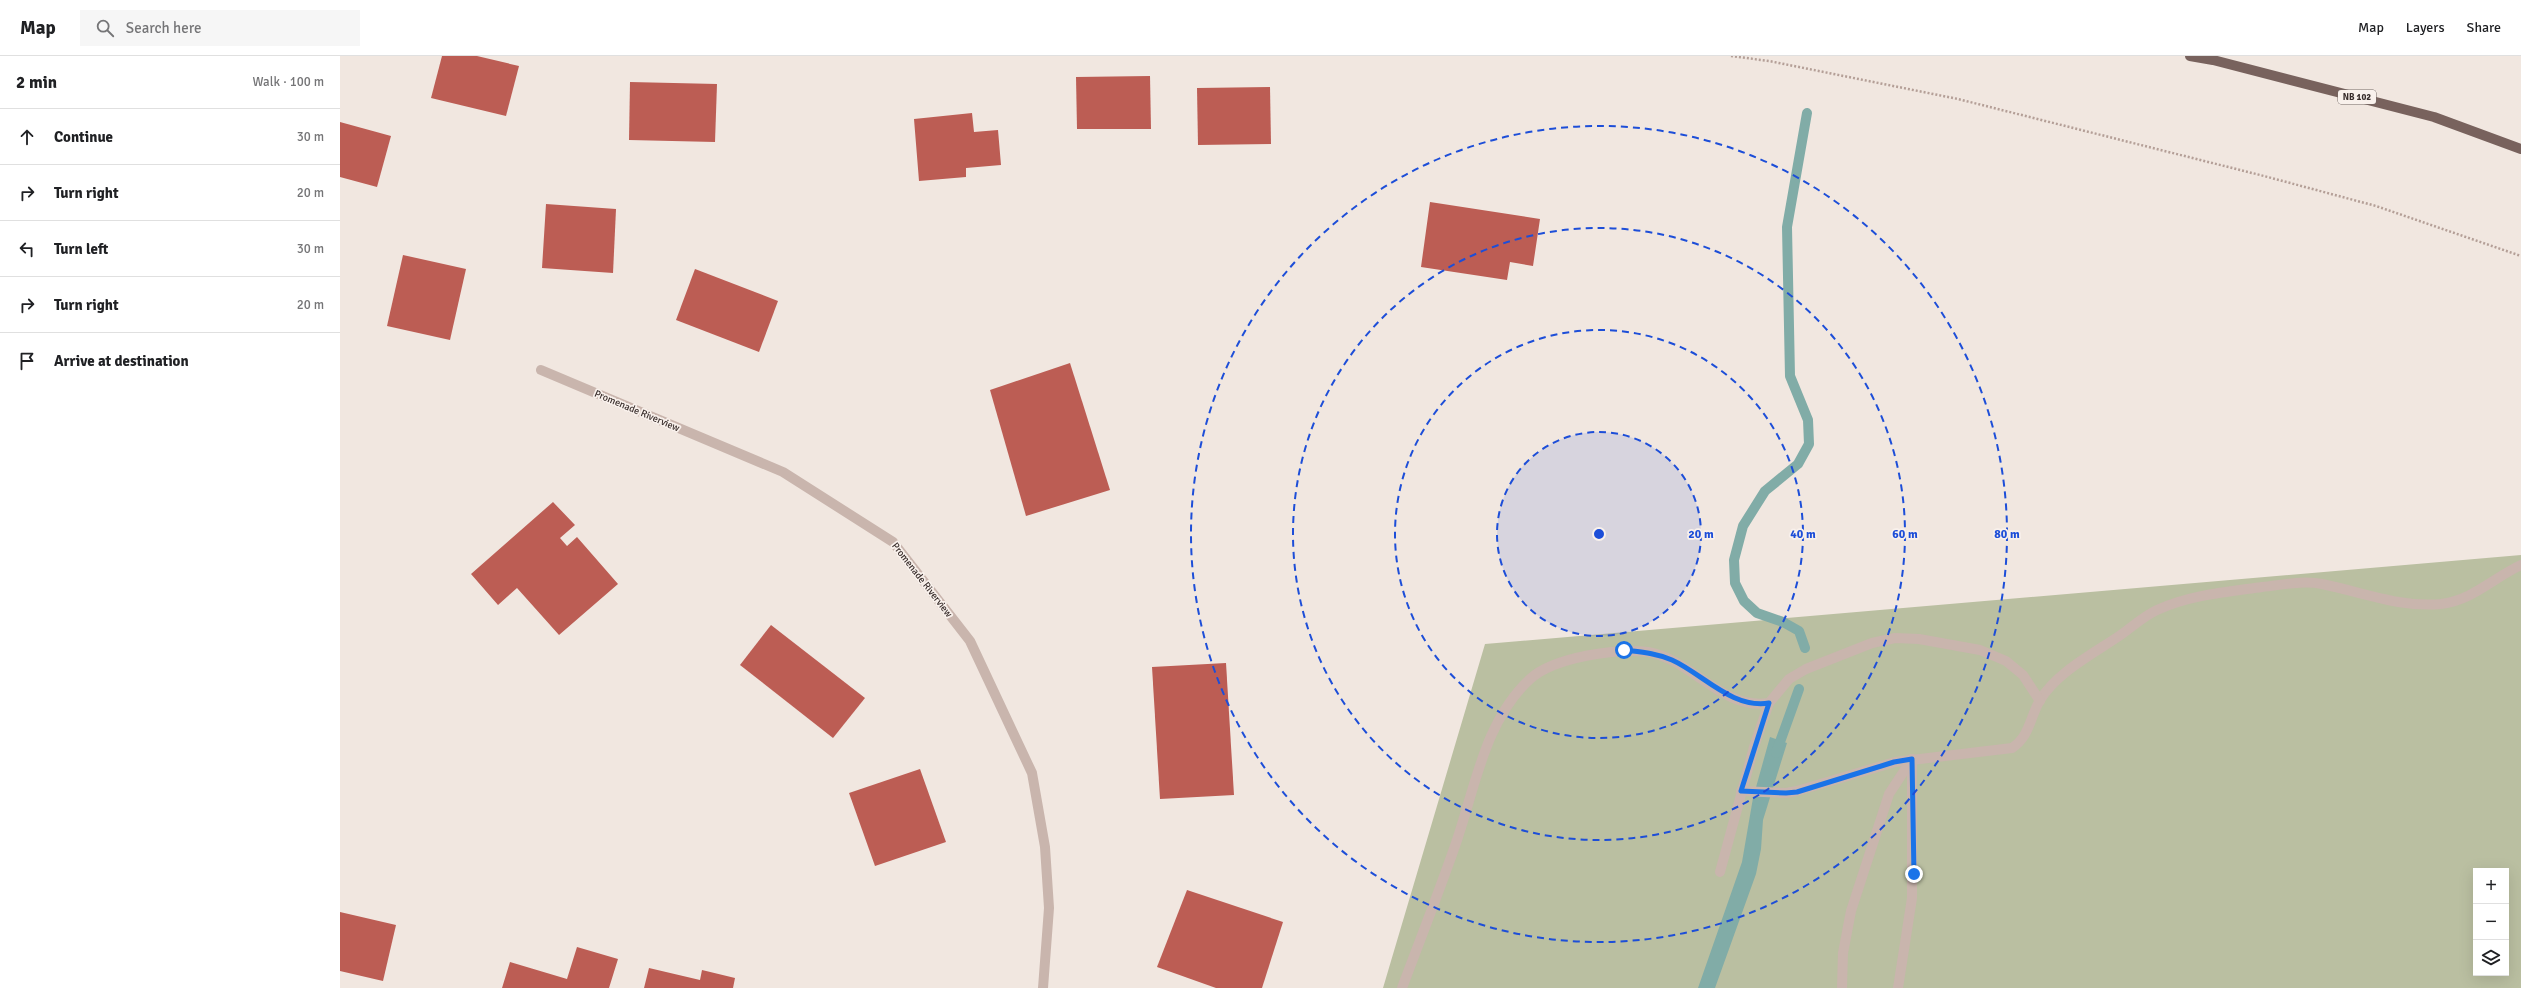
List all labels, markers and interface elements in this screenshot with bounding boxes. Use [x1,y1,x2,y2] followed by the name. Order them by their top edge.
[80,10,360,46] search box
[20,16,56,40] text: Map
[94,17,116,39] icon: search
[126,19,201,37] text: Search here
[2358,19,2384,36] text: Map
[2406,19,2445,36] text: Layers
[2467,19,2501,36] text: Share
[16,72,57,93] text: 2 min
[253,74,324,90] text: Walk · 100 m
[2338,90,2376,104] road number: NB 102
[16,126,38,148] icon: ahead
[54,128,113,146] text: Continue
[297,129,324,145] text: 30 m
[16,182,38,204] icon: right
[54,184,119,202] text: Turn right
[297,185,324,201] text: 20 m
[16,238,38,260] icon: left
[54,240,108,258] text: Turn left
[297,241,324,257] text: 30 m
[16,294,38,316] icon: right
[54,296,119,314] text: Turn right
[297,297,324,313] text: 20 m
[16,350,38,372] icon: arrive
[54,352,189,370] text: Arrive at destination
[593,388,682,435] street label: Promenade Riverview
[1592,527,1606,541] centre of rings
[1688,527,1714,542] text: 20 m
[1790,527,1816,542] text: 40 m
[1892,527,1918,542] text: 60 m
[1994,527,2020,542] text: 80 m
[889,540,955,620] street label: Promenade Riverview
[1615,641,1633,659] route start
[1905,865,1923,883] route end
[2473,868,2509,976] map controls
[2473,868,2509,904] button: +
[2473,904,2509,940] button: −
[2473,940,2509,976] button: layers

